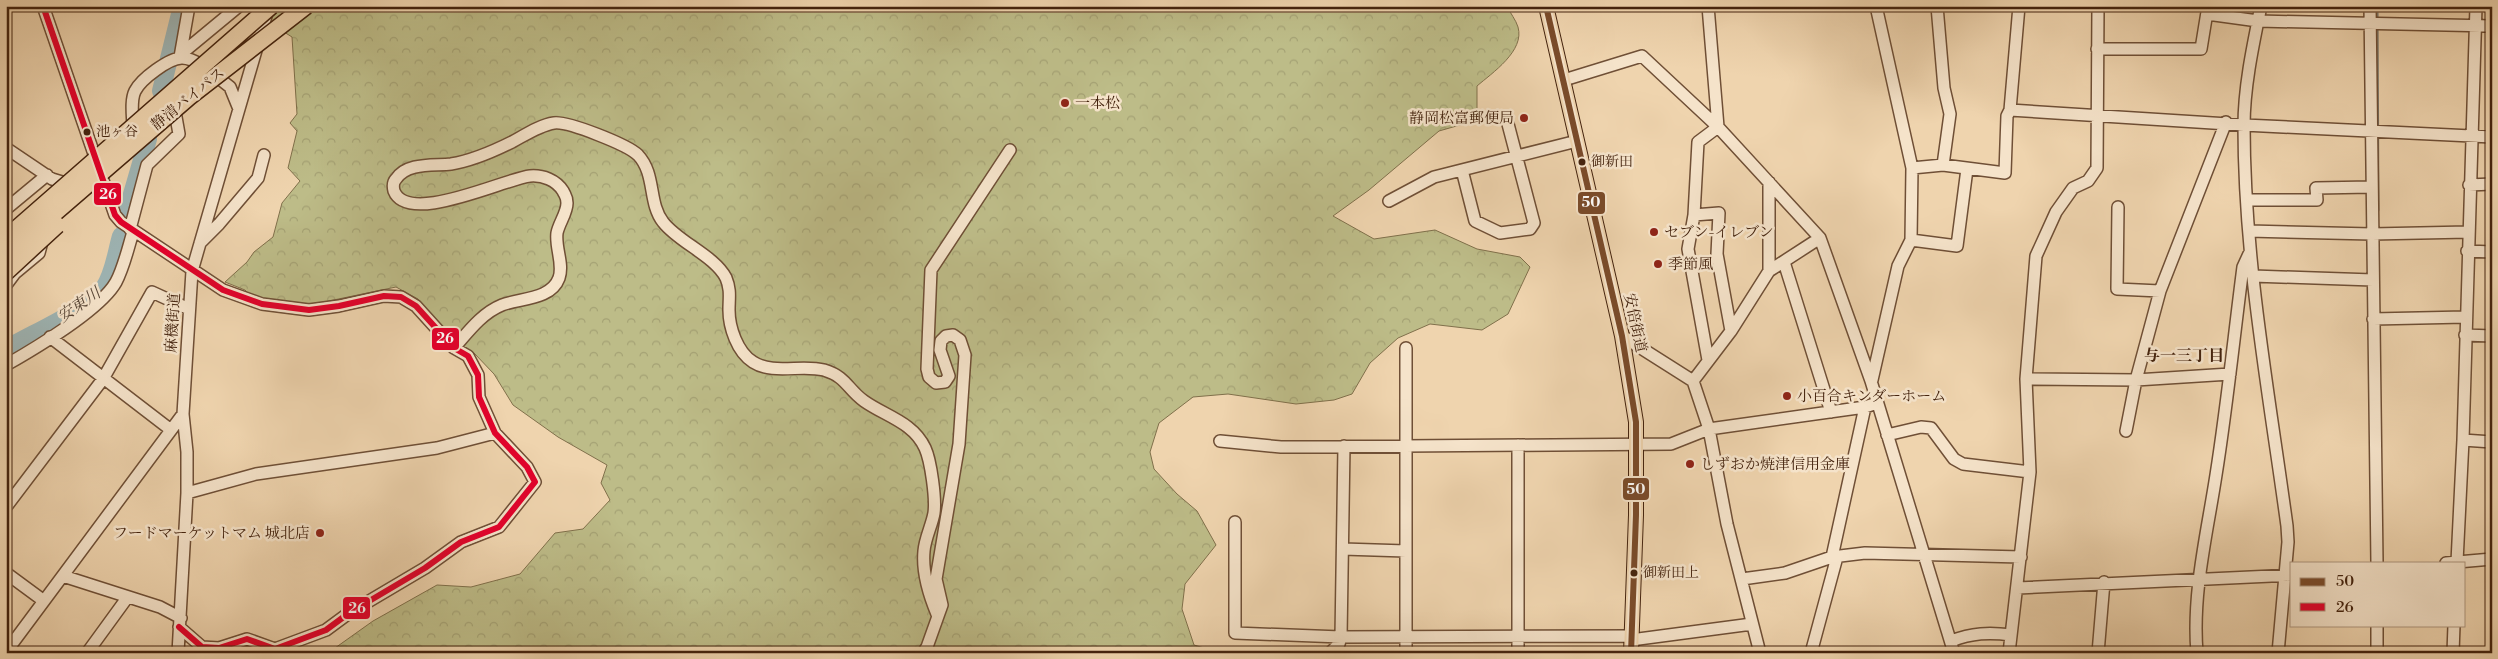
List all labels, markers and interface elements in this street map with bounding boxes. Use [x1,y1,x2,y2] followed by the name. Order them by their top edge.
[147,63,229,135] street label: 静清バイパス
[1075,94,1120,113] place label: 一本松
[1059,97,1071,109] marker: 一本松
[1409,109,1514,128] place label: 静岡松富郵便局
[1518,112,1530,124] marker: 静岡松富郵便局
[96,123,138,141] place label: 池ヶ谷
[82,127,92,137] marker: 池ヶ谷
[1591,153,1633,171] place label: 御新田
[1577,157,1587,167] marker: 御新田
[93,182,122,206] line badge: 26
[99,186,117,204] text: 26
[1577,191,1606,215] line badge: 50
[1582,194,1600,212] text: 50
[1664,223,1774,242] place label: セブン-イレブン
[1648,226,1660,238] marker: セブン-イレブン
[1668,255,1713,274] place label: 季節風
[1652,258,1664,270] marker: 季節風
[54,282,106,327] water label: 安東川
[161,292,185,354] street label: 麻機街道
[1619,292,1651,354] street label: 安倍街道
[431,327,460,351] line badge: 26
[436,330,454,348] text: 26
[2144,346,2224,366] district label: 与一三丁目
[1797,387,1946,406] place label: 小百合キンダーホーム
[1781,390,1793,402] marker: 小百合キンダーホーム
[1700,455,1850,474] place label: しずおか焼津信用金庫
[1684,458,1696,470] marker: しずおか焼津信用金庫
[1622,477,1650,501] line badge: 50
[1627,481,1645,499] text: 50
[113,524,310,543] place label: フードマーケットマム 城北店
[314,527,326,539] marker: フードマーケットマム 城北店
[2290,562,2466,626] legend
[1643,564,1699,582] place label: 御新田上
[1629,568,1639,578] marker: 御新田上
[2336,572,2354,591] text: 50
[342,596,371,620] line badge: 26
[2336,598,2354,617] text: 26
[348,600,366,618] text: 26

